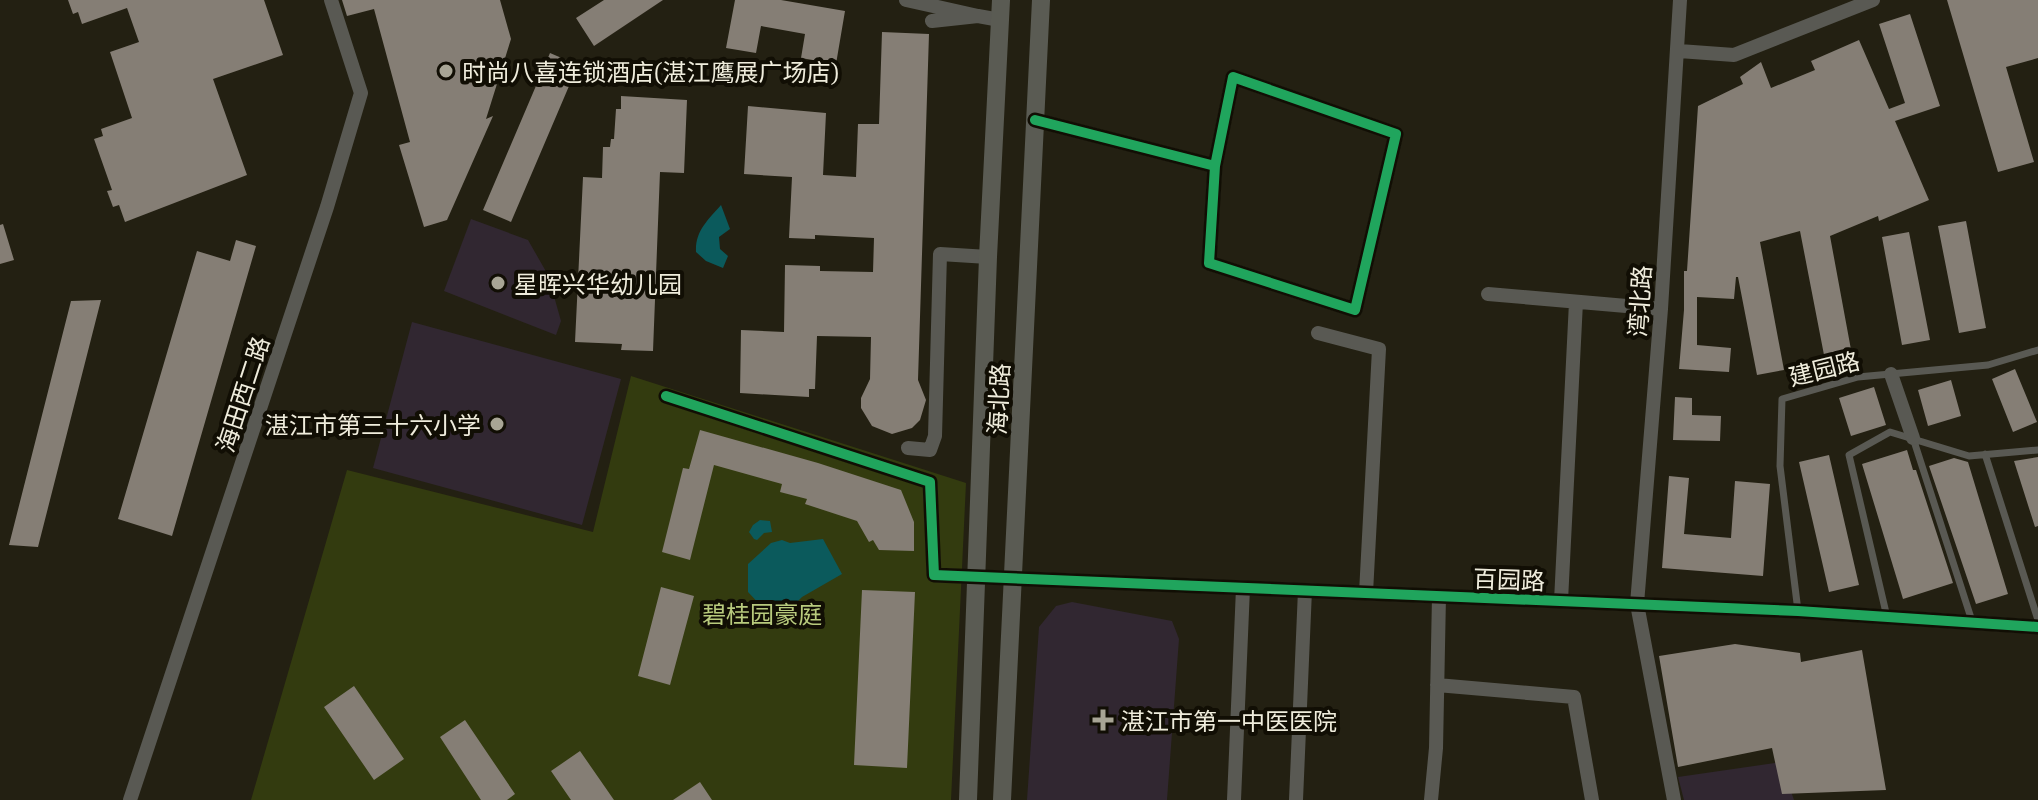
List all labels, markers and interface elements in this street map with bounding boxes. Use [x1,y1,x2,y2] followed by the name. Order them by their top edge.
[462,57,839,86] place label: 时尚八喜连锁酒店(湛江鹰展广场店)
[437,62,455,80] marker: 时尚八喜连锁酒店(湛江鹰展广场店)
[1622,264,1656,338] street label: 湾北路
[514,269,682,298] place label: 星晖兴华幼儿园
[489,274,507,292] marker: 星晖兴华幼儿园
[210,332,274,456] street label: 海田西二路
[1786,345,1862,391] street label: 建园路
[982,362,1014,436] street label: 海北路
[265,410,481,439] place label: 湛江市第三十六小学
[488,415,506,433] marker: 湛江市第三十六小学
[1473,563,1545,595] street label: 百园路
[702,599,822,628] park label: 碧桂园豪庭
[1121,706,1337,735] place label: 湛江市第一中医医院
[1092,709,1114,731] marker: 湛江市第一中医医院

